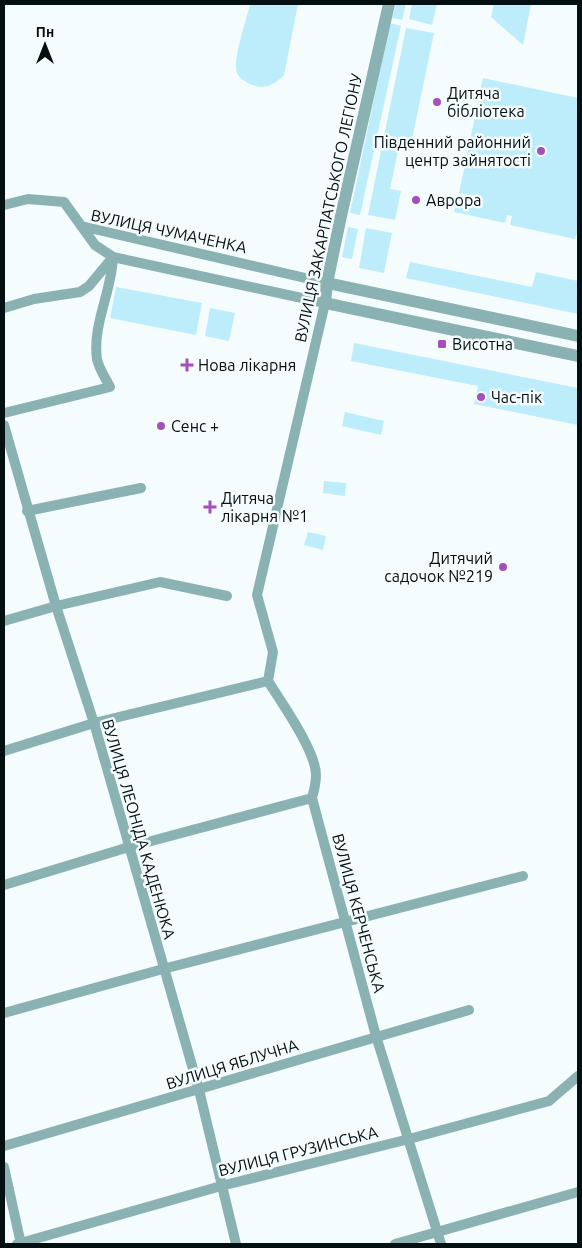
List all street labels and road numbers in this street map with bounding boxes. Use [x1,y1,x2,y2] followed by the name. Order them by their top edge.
[291,72,365,344] street label: ВУЛИЦЯ ЗАКАРПАТСЬКОГО ЛЕГІОНУ
[89,206,249,256] street label: ВУЛИЦЯ ЧУМАЧЕНКА
[99,717,179,942] street label: ВУЛИЦЯ ЛЕОНІДА КАДЕНЮКА
[329,832,389,995] street label: ВУЛИЦЯ КЕРЧЕНСЬКА
[164,1035,301,1093] street label: ВУЛИЦЯ ЯБЛУЧНА
[216,1122,380,1180] street label: ВУЛИЦЯ ГРУЗИНСЬКА

